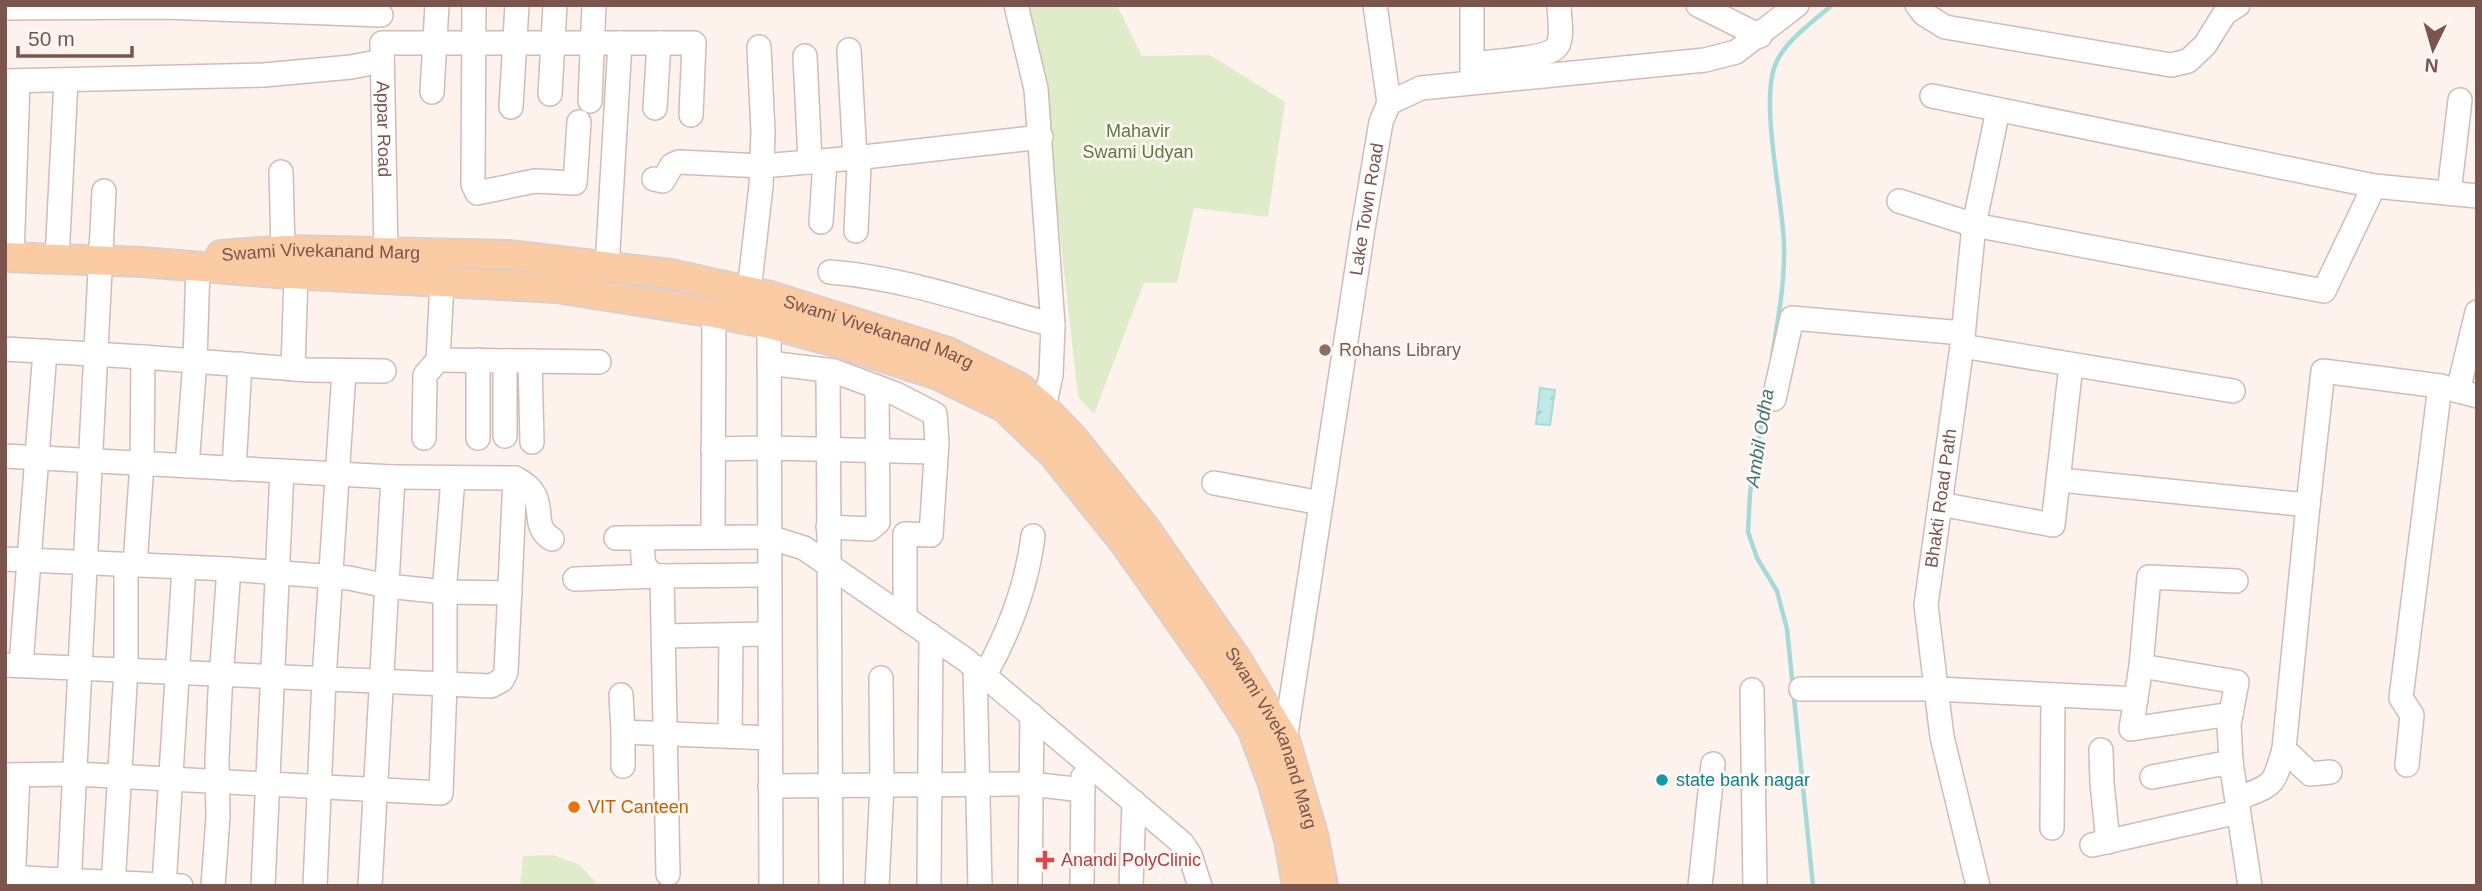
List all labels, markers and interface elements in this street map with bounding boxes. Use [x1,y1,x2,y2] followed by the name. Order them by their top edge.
[18,14,131,58] scale bar
[2398,14,2468,84] north arrow
[28,27,75,50] text: 50 m
[2424,54,2439,76] text: N
[373,81,395,177] street label: Appar Road
[1082,121,1194,162] park label: Mahavir Swami Udyan
[1346,142,1387,277] street label: Lake Town Road
[221,240,420,265] street label: Swami Vivekanand Marg
[781,291,977,373] street label: Swami Vivekanand Marg
[1339,340,1461,360] place label: Rohans Library
[1317,342,1333,358] marker: Rohans Library
[1741,387,1778,490] water label: Ambil Odha
[1921,427,1960,569] street label: Bhakti Road Path
[1221,643,1321,831] street label: Swami Vivekanand Marg
[1676,770,1810,790] place label: state bank nagar
[1654,772,1670,788] marker: state bank nagar
[588,797,689,817] place label: VIT Canteen
[566,799,582,815] marker: VIT Canteen
[1035,850,1055,870] marker: Anandi PolyClinic
[1061,850,1201,870] place label: Anandi PolyClinic

